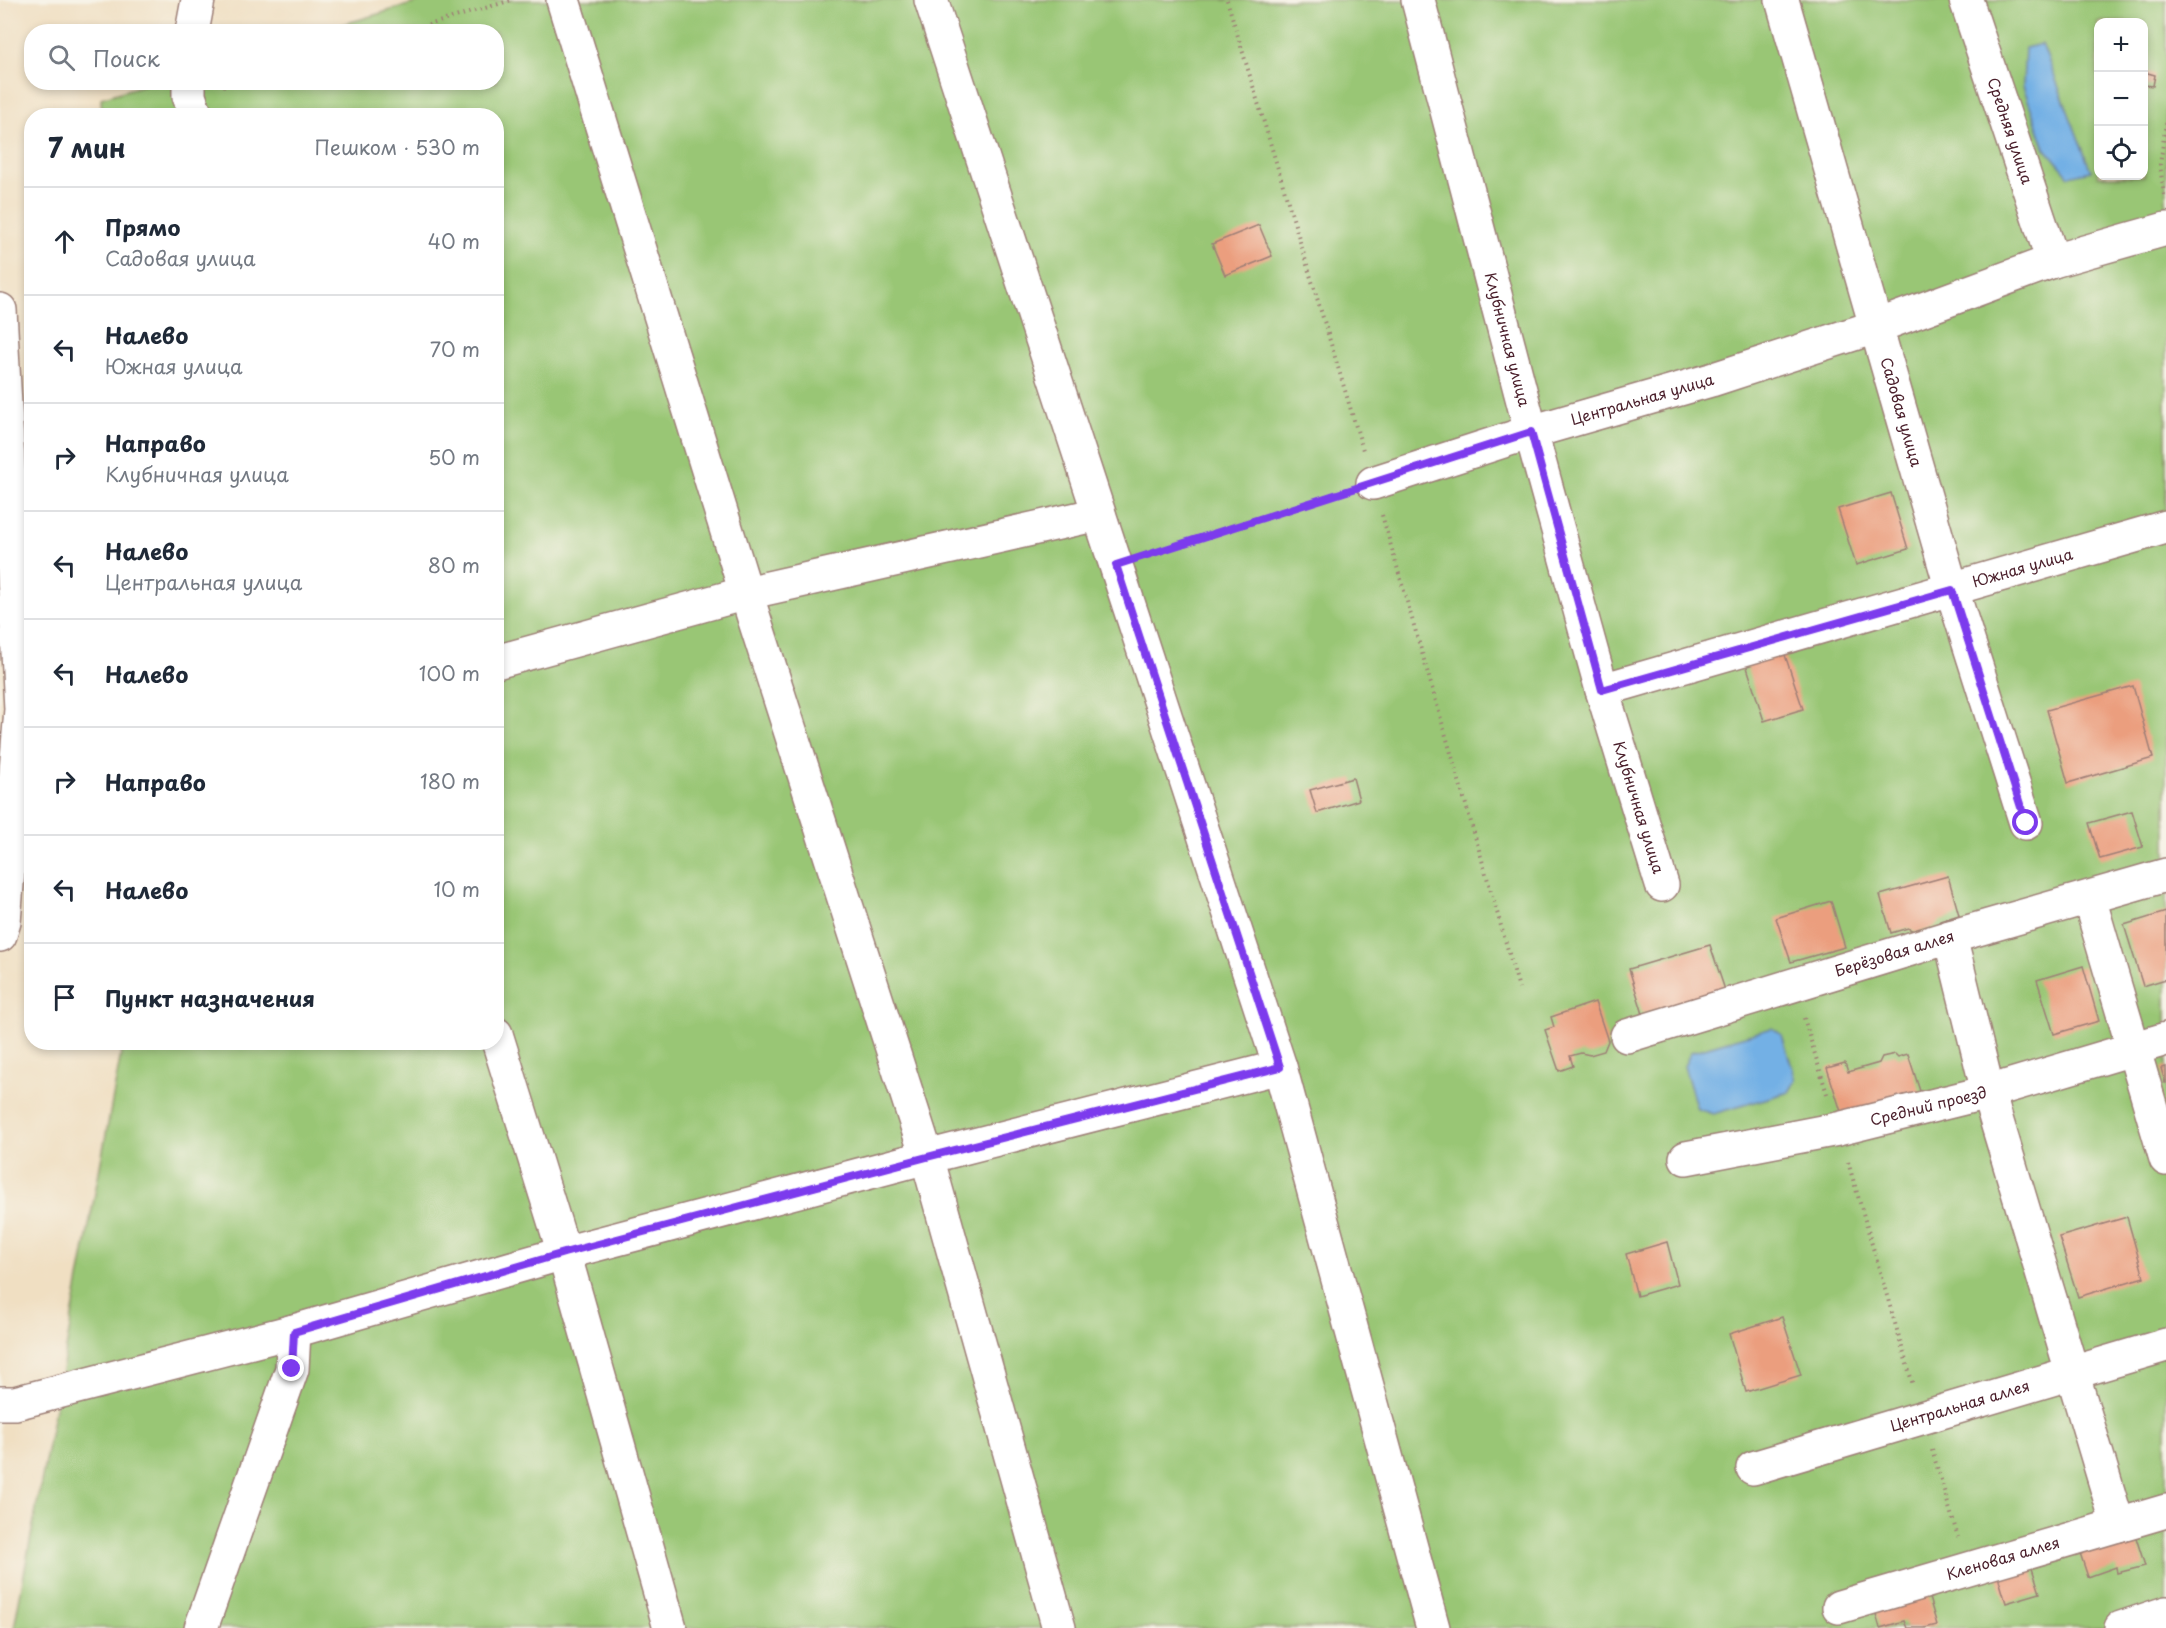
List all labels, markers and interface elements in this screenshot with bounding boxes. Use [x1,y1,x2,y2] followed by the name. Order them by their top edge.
[2094,18,2148,180] map controls
[2094,18,2148,72] button: +
[24,24,504,90] search box
[45,41,78,74] icon: search
[93,41,160,74] text: Поиск
[2094,72,2148,126] button: −
[1983,74,2040,187] street label: Средняя улица
[2094,126,2148,180] button: locate
[48,128,126,167] text: 7 мин
[315,132,480,162] text: Пешком · 530 m
[105,210,180,243] text: Прямо
[48,225,81,258] icon: ahead
[428,226,480,256] text: 40 m
[105,243,255,273] text: Садовая улица
[1480,270,1537,409] street label: Клубничная улица
[105,318,188,351] text: Налево
[48,333,81,366] icon: left
[430,334,480,364] text: 70 m
[105,351,243,381] text: Южная улица
[1876,354,1929,470] street label: Садовая улица
[1568,367,1717,430] street label: Центральная улица
[105,426,206,459] text: Направо
[48,441,81,474] icon: right
[428,442,480,472] text: 50 m
[105,459,289,489] text: Клубничная улица
[105,534,188,567] text: Налево
[1970,541,2076,592] street label: Южная улица
[48,549,81,582] icon: left
[428,550,480,580] text: 80 m
[105,567,302,597] text: Центральная улица
[48,657,81,690] icon: left
[105,657,188,690] text: Налево
[419,658,480,688] text: 100 m
[1608,738,1671,877] street label: Клубничная улица
[48,765,81,798] icon: right
[105,765,206,798] text: Направо
[420,766,480,796] text: 180 m
[2012,809,2038,835] route start
[48,873,81,906] icon: left
[105,873,188,906] text: Налево
[433,874,480,904] text: 10 m
[1832,923,1957,982] street label: Берёзовая аллея
[48,981,81,1014] icon: arrive
[105,981,315,1014] text: Пункт назначения
[1867,1080,1989,1131] street label: Средний проезд
[278,1355,304,1381] route end
[1887,1373,2032,1437] street label: Центральная аллея
[1943,1530,2062,1585] street label: Кленовая аллея

